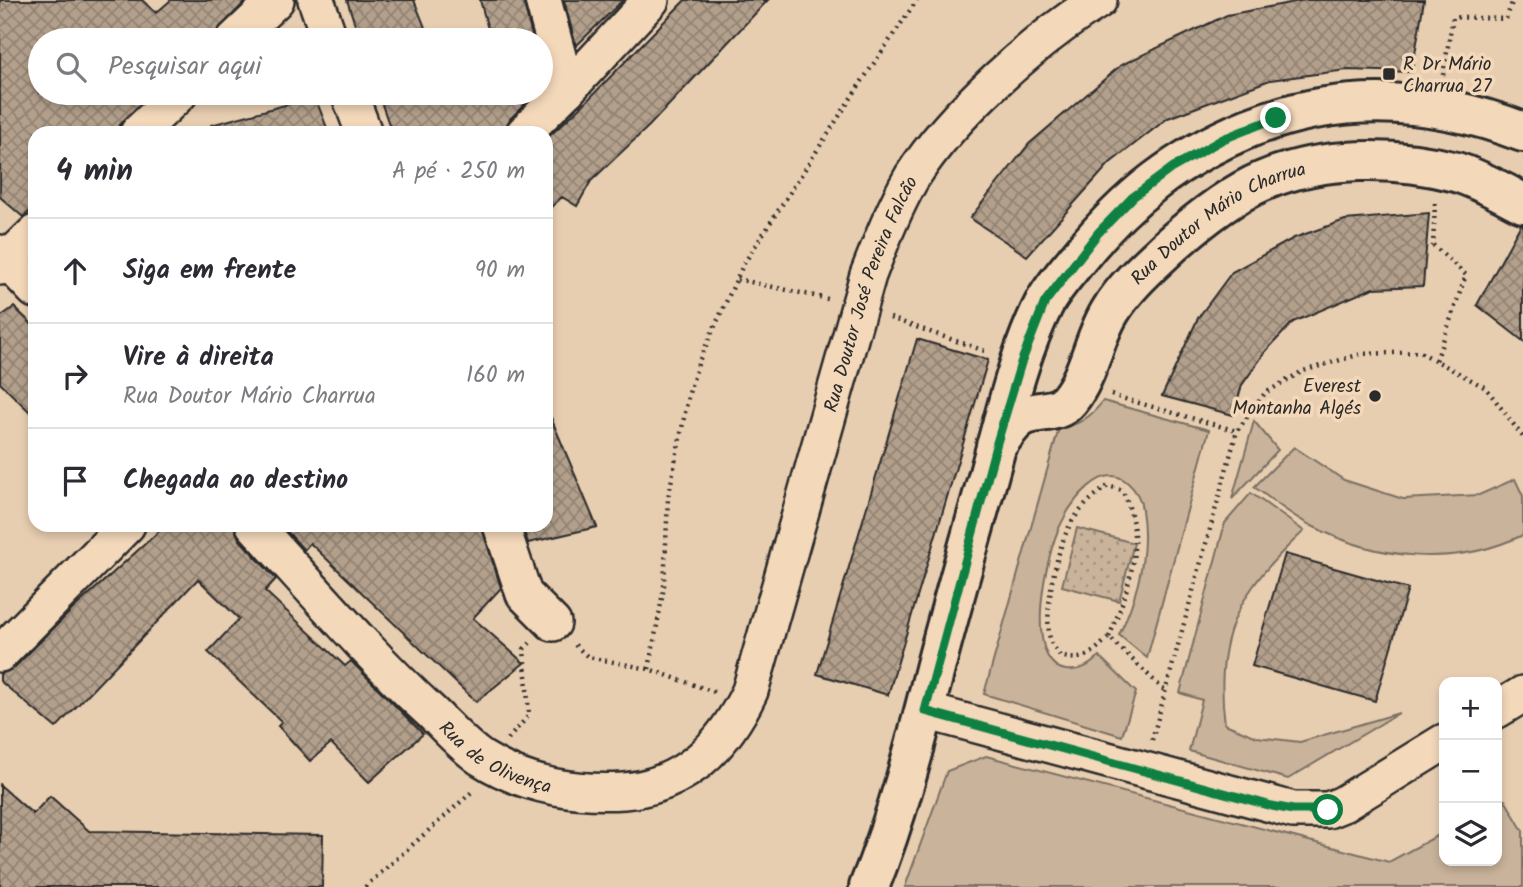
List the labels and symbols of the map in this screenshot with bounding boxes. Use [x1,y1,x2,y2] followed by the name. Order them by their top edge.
[1403,50,1493,102] place label: R Dr Mário Charrua 27
[1381,66,1397,82] marker: R Dr Mário Charrua 27
[1260,102,1291,133] route end
[1124,155,1309,293] street label: Rua Doutor Mário Charrua
[817,171,927,416] street label: Rua Doutor José Pereira Falcão
[1233,372,1362,424] place label: Everest Montanha Algés
[1367,388,1383,404] marker: Everest Montanha Algés
[431,715,554,803] street label: Rua de Olivença
[1312,794,1343,825] route start

